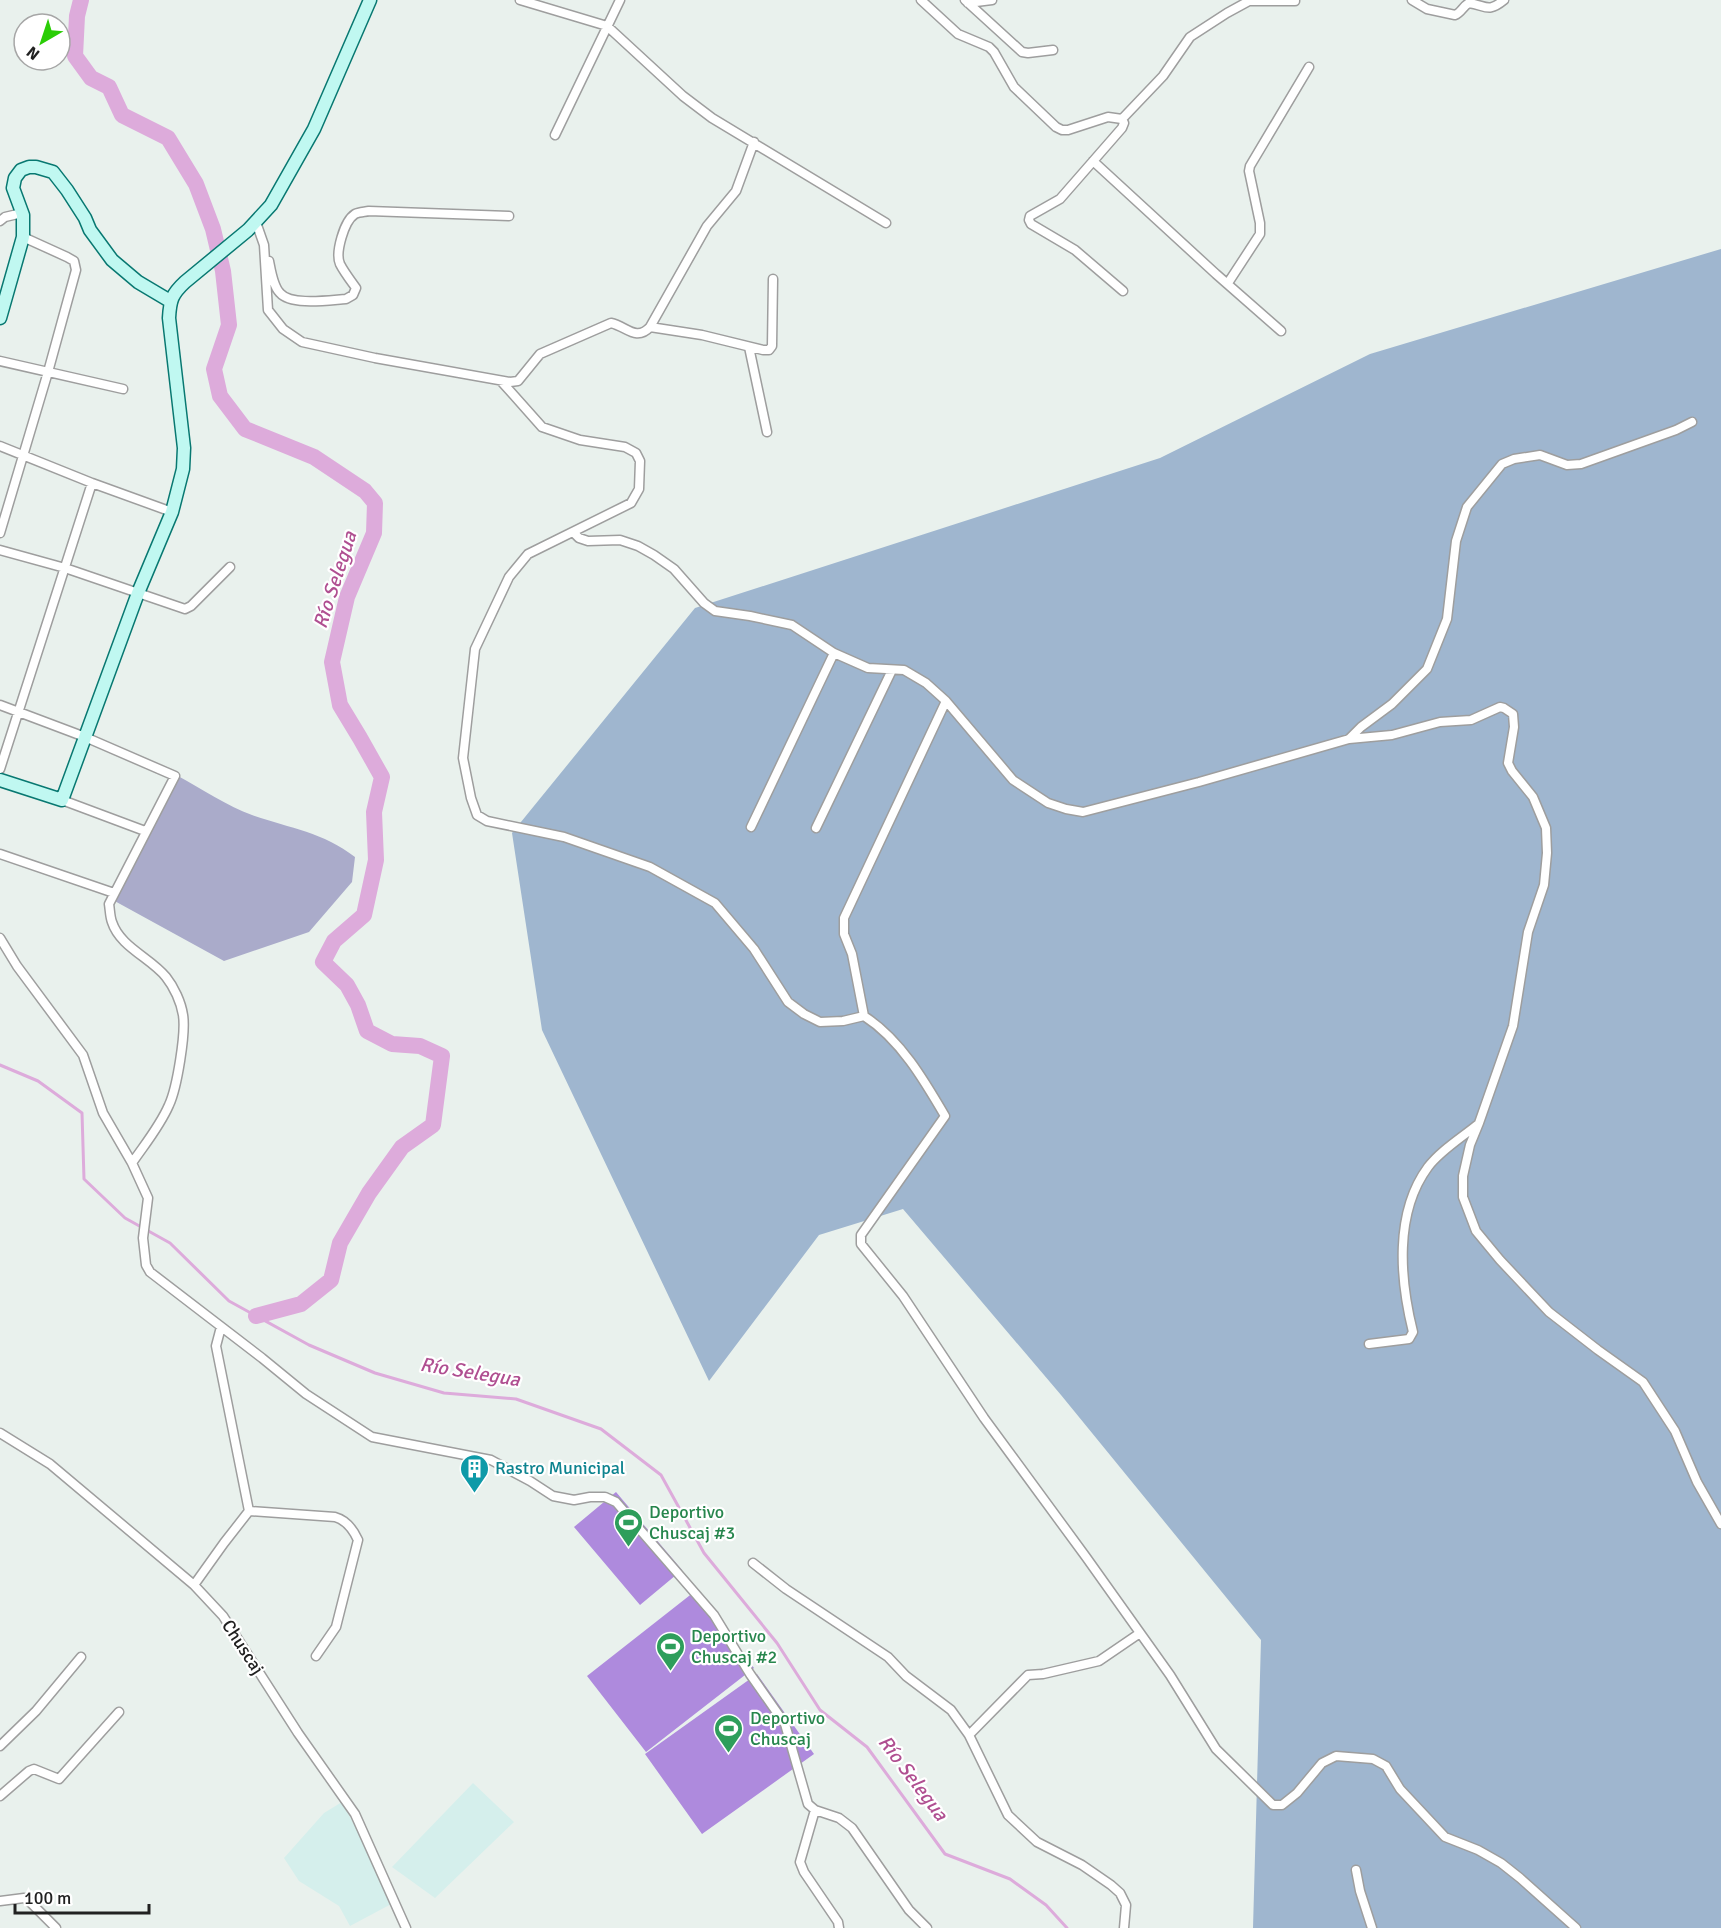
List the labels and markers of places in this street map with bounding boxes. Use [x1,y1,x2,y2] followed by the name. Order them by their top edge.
[458,1452,490,1494] building icon: Rastro Municipal
[495,1457,625,1479] place label: Rastro Municipal
[649,1501,735,1544] place label: Deportivo Chuscaj #3
[612,1506,644,1548] sports icon: Deportivo Chuscaj #3
[691,1625,777,1668] place label: Deportivo Chuscaj #2
[654,1630,686,1672] sports icon: Deportivo Chuscaj #2
[750,1707,825,1750] place label: Deportivo Chuscaj
[713,1712,745,1754] sports icon: Deportivo Chuscaj

